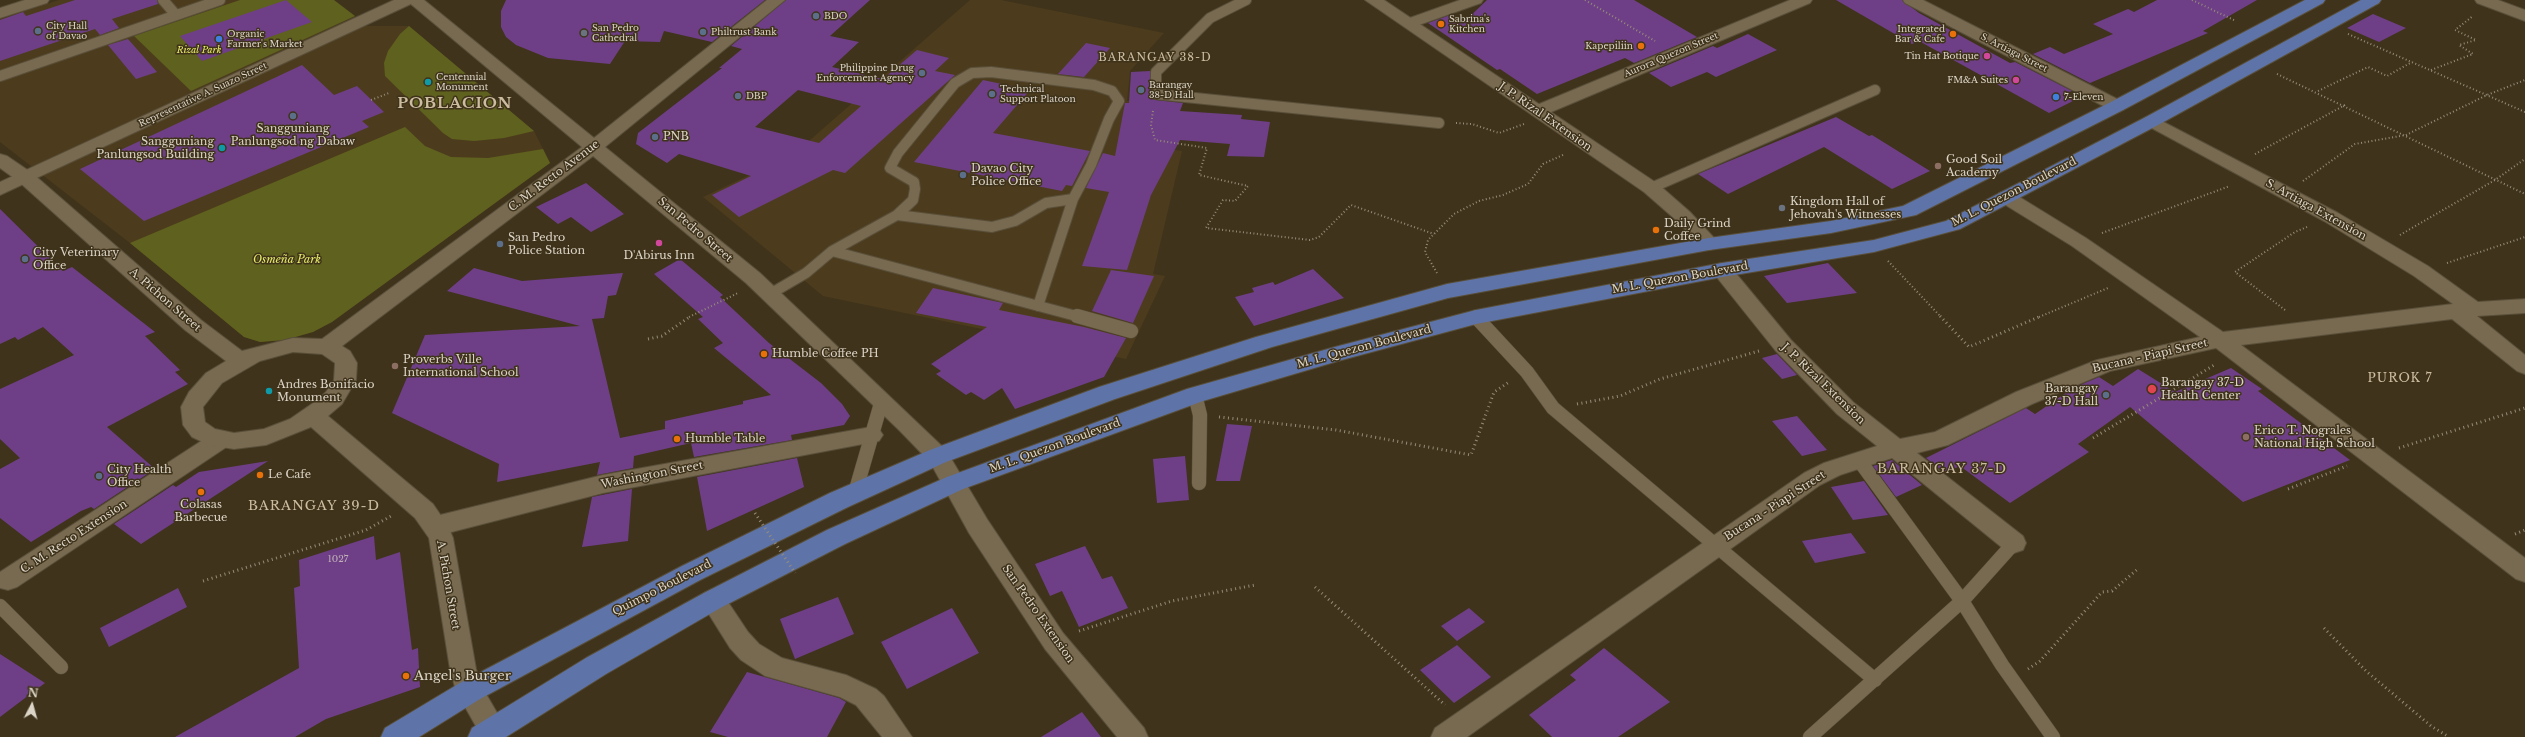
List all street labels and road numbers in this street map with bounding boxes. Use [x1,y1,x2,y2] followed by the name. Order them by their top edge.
[1622,30,1720,80] street label: Aurora Quezon Street
[1979,32,2049,74] street label: S. Artiaga Street
[137,60,269,130] street label: Representative A. Suazo Street
[1496,80,1594,154] street label: J. P. Rizal Extension
[506,138,602,214] street label: C. M. Recto Avenue
[1949,155,2079,229] street label: M. L. Quezon Boulevard
[2263,177,2369,243] street label: S. Artiaga Extension
[655,195,735,265] street label: San Pedro Street
[1611,259,1749,297] street label: M. L. Quezon Boulevard
[127,265,203,335] street label: A. Pichon Street
[1296,323,1432,371] street label: M. L. Quezon Boulevard
[2091,336,2209,376] street label: Bucana - Piapi Street
[1779,341,1867,427] street label: J. P. Rizal Extension
[988,416,1122,476] street label: M. L. Quezon Boulevard
[600,459,704,491] street label: Washington Street
[1722,468,1828,544] street label: Bucana - Piapi Street
[18,498,130,576] street label: C. M. Recto Extension
[434,539,462,631] street label: A. Pichon Street
[610,557,714,619] street label: Quimpo Boulevard
[999,562,1077,666] street label: San Pedro Extension

